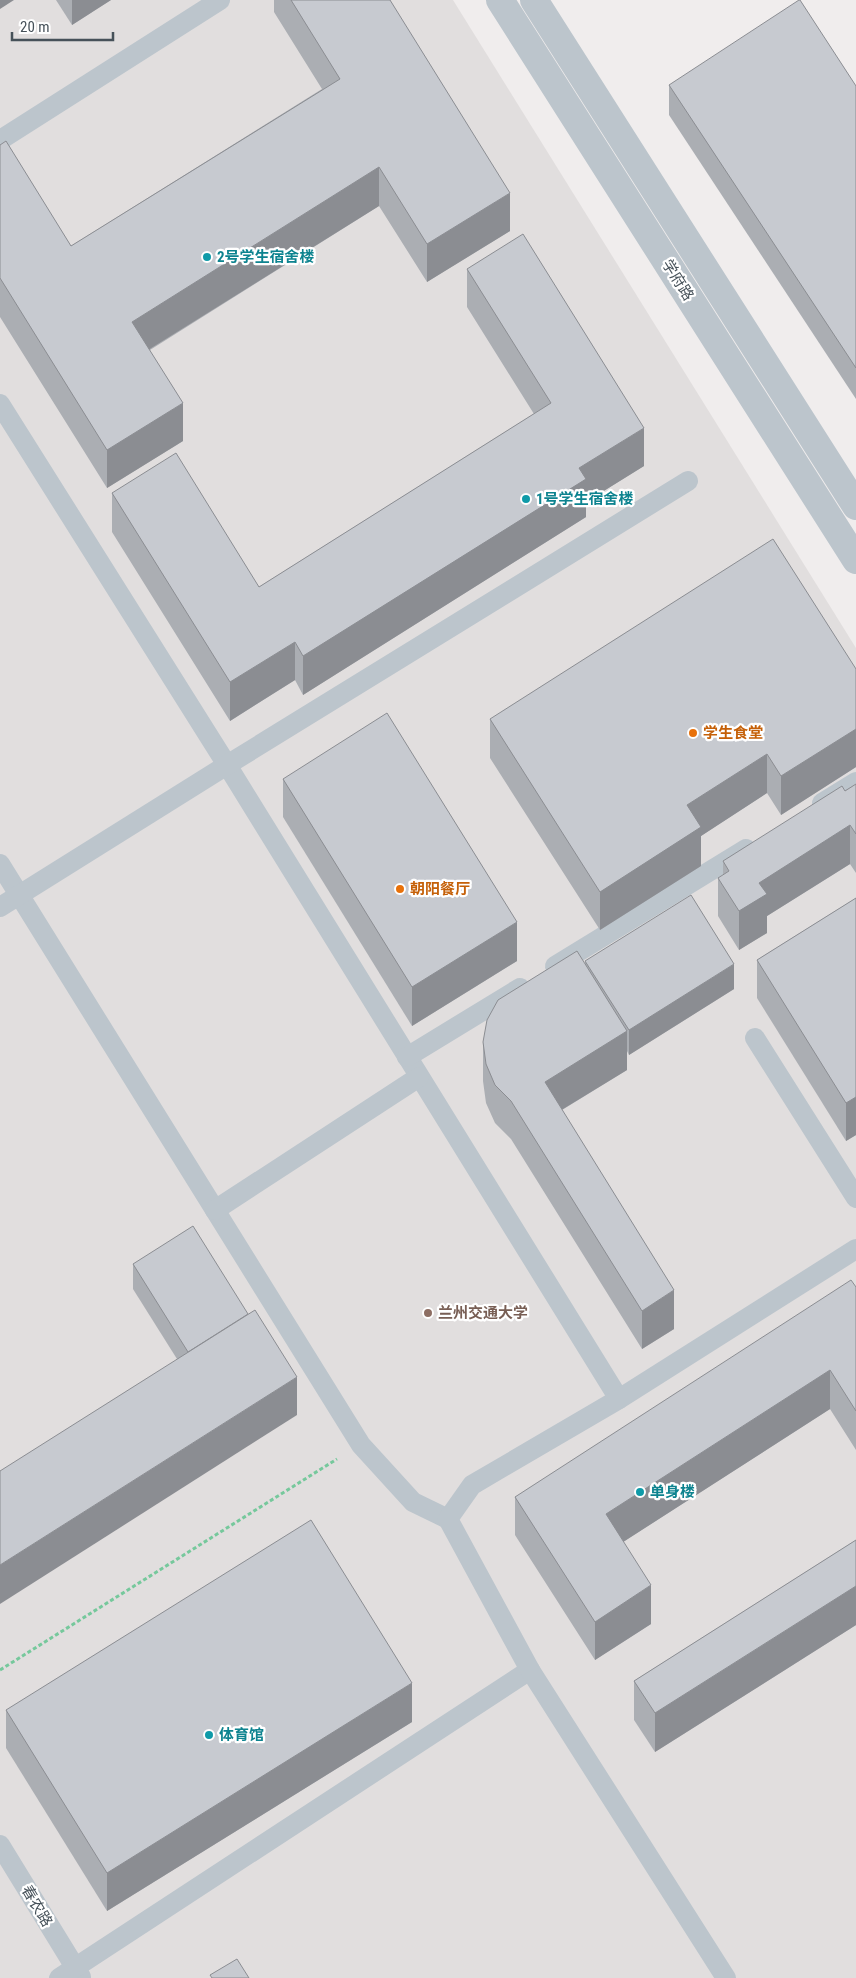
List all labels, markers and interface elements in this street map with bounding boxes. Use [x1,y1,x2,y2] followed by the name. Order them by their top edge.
[12,10,114,42] scale bar
[20,18,50,36] text: 20 m
[217,248,315,266] place label: 2号学生宿舍楼
[201,251,213,263] marker: 2号学生宿舍楼
[658,256,698,304] street label: 学府路
[536,490,634,508] place label: 1号学生宿舍楼
[520,493,532,505] marker: 1号学生宿舍楼
[703,724,763,742] place label: 学生食堂
[687,727,699,739] marker: 学生食堂
[410,880,470,898] place label: 朝阳餐厅
[394,883,406,895] marker: 朝阳餐厅
[438,1304,528,1322] place label: 兰州交通大学
[422,1307,434,1319] marker: 兰州交通大学
[650,1483,695,1501] place label: 单身楼
[634,1486,646,1498] marker: 单身楼
[219,1726,264,1744] place label: 体育馆
[203,1729,215,1741] marker: 体育馆
[18,1882,56,1930] street label: 春农路

